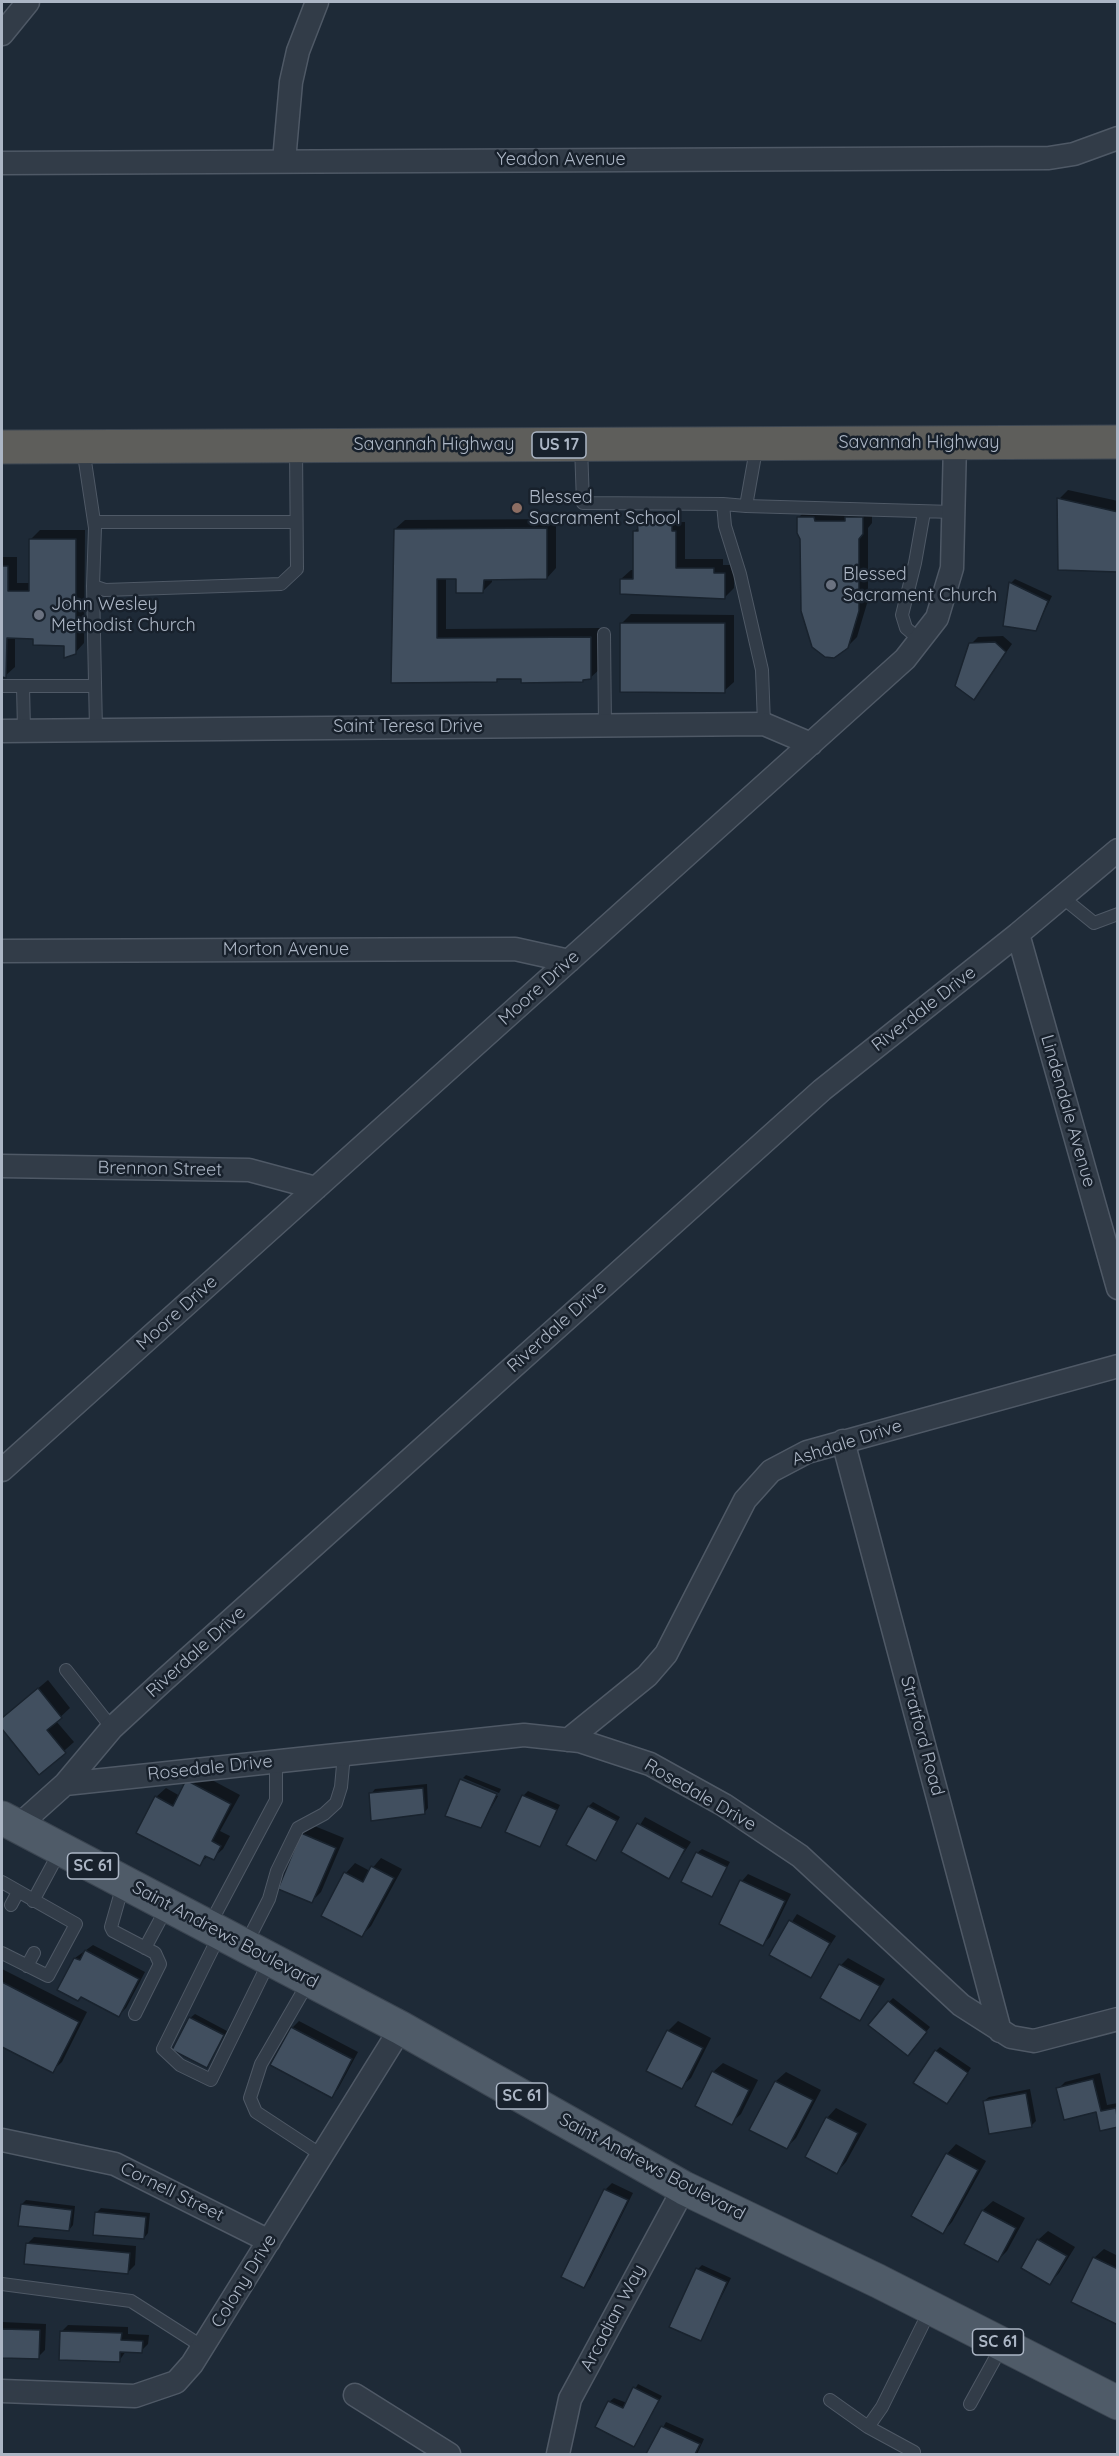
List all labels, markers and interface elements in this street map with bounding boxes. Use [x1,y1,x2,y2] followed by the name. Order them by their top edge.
[496,149,626,171] street label: Yeadon Avenue
[532,432,586,458] road number: US 17
[838,432,1000,454] street label: Savannah Highway
[353,434,515,456] street label: Savannah Highway
[529,487,681,530] place label: Blessed Sacrament School
[510,501,524,515] marker: Blessed Sacrament School
[843,564,997,606] place label: Blessed Sacrament Church
[824,578,838,592] marker: Blessed Sacrament Church
[51,594,196,636] place label: John Wesley Methodist Church
[32,608,46,622] marker: John Wesley Methodist Church
[333,716,483,738] street label: Saint Teresa Drive
[223,939,349,961] street label: Morton Avenue
[494,946,584,1030] street label: Moore Drive
[868,962,980,1056] street label: Riverdale Drive
[1036,1032,1100,1190] street label: Lindendale Avenue
[98,1157,222,1181] street label: Brennon Street
[132,1271,222,1355] street label: Moore Drive
[503,1277,611,1377] street label: Riverdale Drive
[789,1415,905,1471] street label: Ashdale Drive
[142,1602,250,1702] street label: Riverdale Drive
[896,1674,948,1798] street label: Stratford Road
[146,1751,274,1785] street label: Rosedale Drive
[640,1754,760,1836] street label: Rosedale Drive
[68,1853,118,1879] road number: SC 61
[128,1877,322,1993] street label: Saint Andrews Boulevard
[496,2083,548,2109] road number: SC 61
[555,2109,749,2225] street label: Saint Andrews Boulevard
[117,2158,227,2226] street label: Cornell Street
[207,2230,281,2332] street label: Colony Drive
[576,2261,650,2375] street label: Arcadian Way
[972,2329,1024,2355] road number: SC 61

